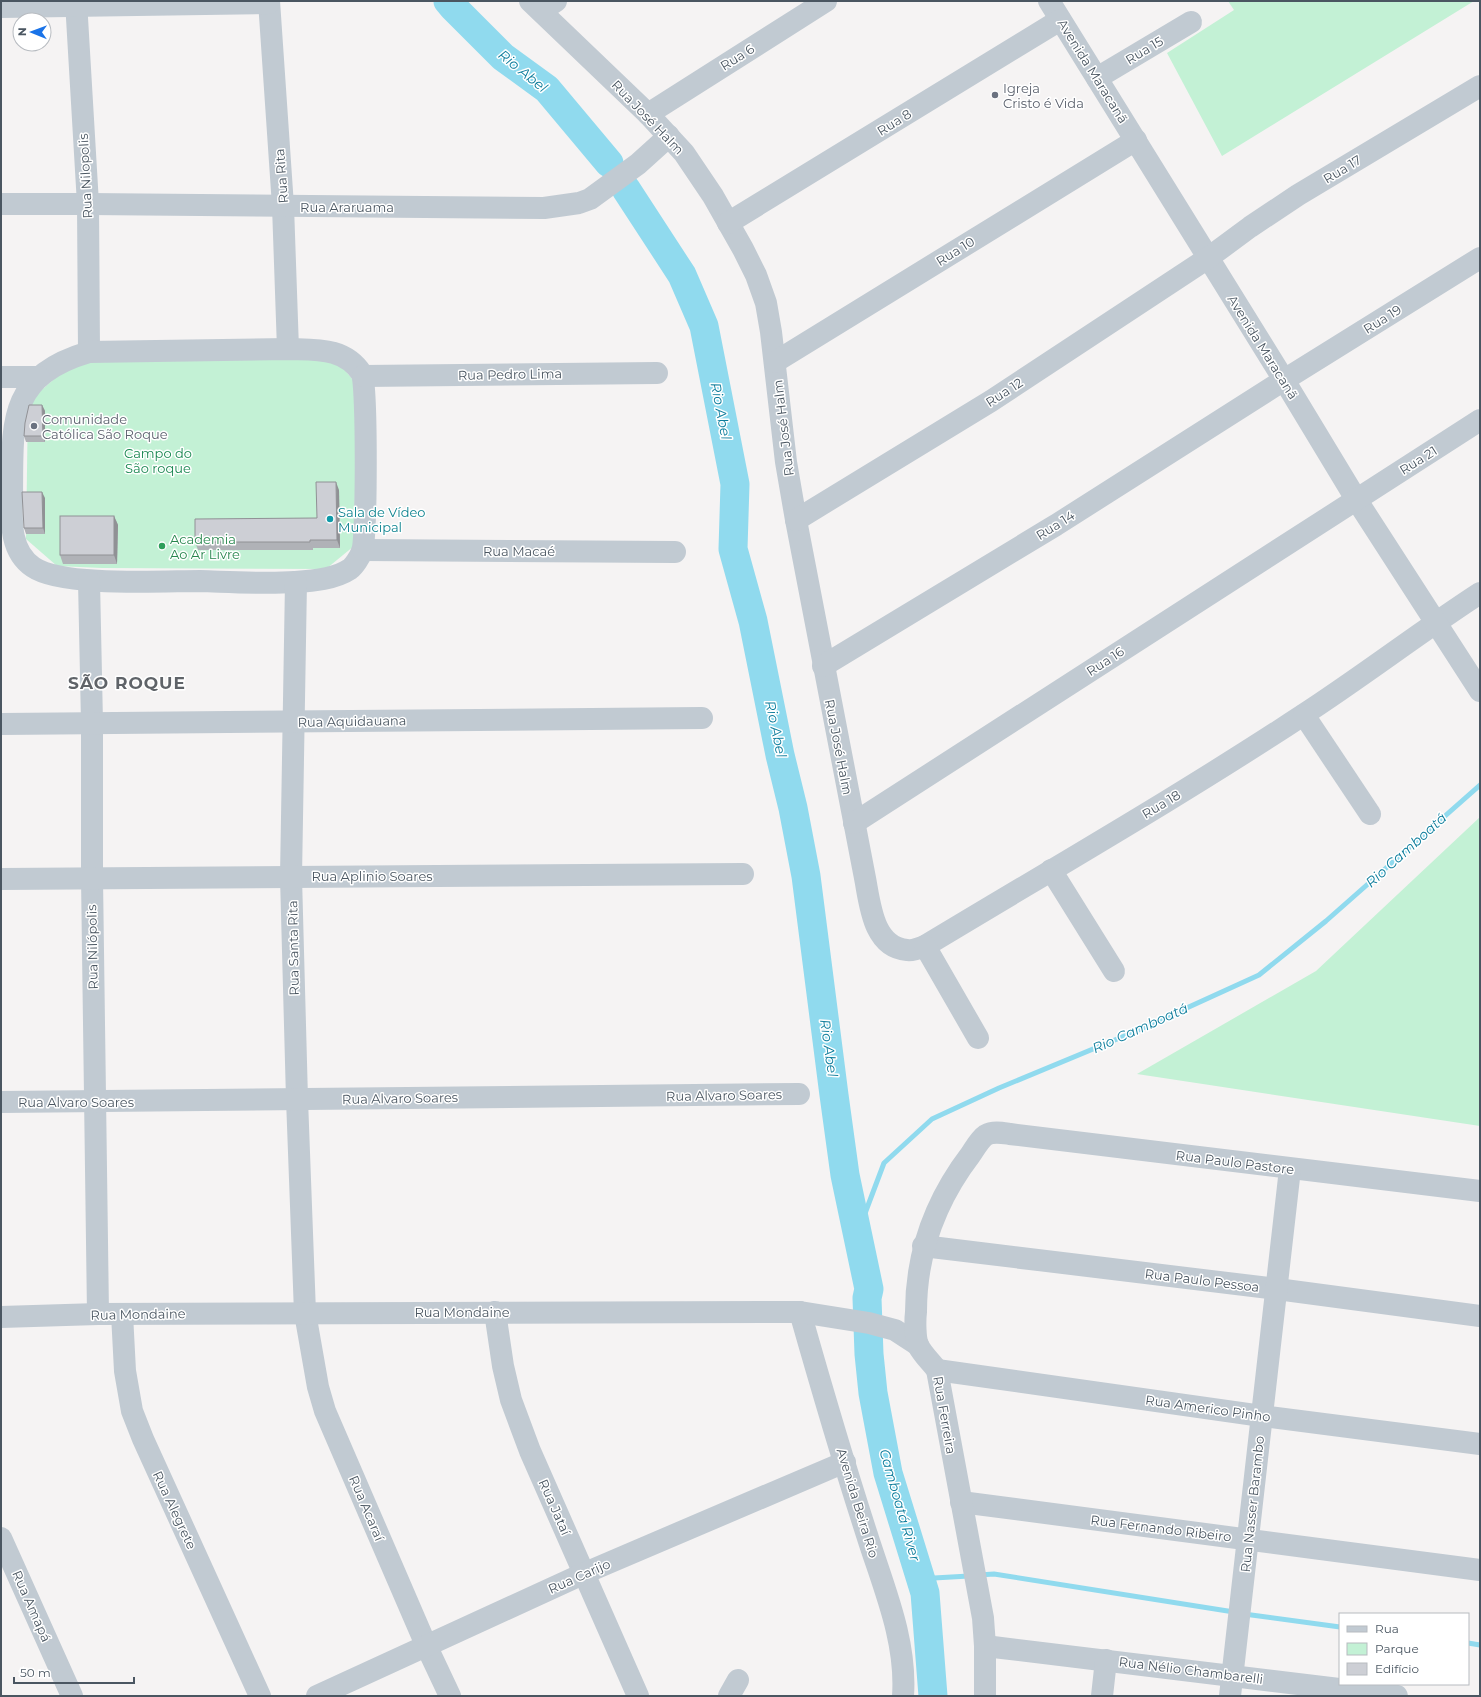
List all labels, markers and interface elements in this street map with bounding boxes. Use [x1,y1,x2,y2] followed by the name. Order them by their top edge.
[12,12,52,52] north arrow
[1054,16,1132,126] street label: Avenida Maracanã
[15,27,29,36] text: N
[1122,33,1166,67] street label: Rua 15
[717,40,757,74] street label: Rua 6
[495,46,551,96] water label: Rio Abel
[609,77,687,157] street label: Rua José Halm
[1003,80,1084,111] place label: Igreja Cristo é Vida
[990,90,1000,100] marker: Igreja Cristo é Vida
[874,105,914,139] street label: Rua 8
[75,133,95,219] street label: Rua Nilopolis
[271,148,291,204] street label: Rua Rita
[1320,151,1364,187] street label: Rua 17
[300,199,394,215] street label: Rua Araruama
[933,233,977,269] street label: Rua 10
[1224,292,1302,402] street label: Avenida Maracanã
[1360,301,1404,337] street label: Rua 19
[458,365,562,383] street label: Rua Pedro Lima
[982,374,1026,410] street label: Rua 12
[769,379,797,477] street label: Rua José Halm
[707,381,735,441] water label: Rio Abel
[42,411,168,442] place label: Comunidade Católica São Roque
[29,421,39,431] marker: Comunidade Católica São Roque
[1396,442,1440,478] street label: Rua 21
[124,445,192,476] park label: Campo do São roque
[338,504,425,535] place label: Sala de Vídeo Municipal
[1033,507,1078,543] street label: Rua 14
[325,514,335,524] marker: Sala de Vídeo Municipal
[170,531,240,562] place label: Academia Ao Ar Livre
[157,541,167,551] marker: Academia Ao Ar Livre
[483,543,555,559] street label: Rua Macaé
[1083,643,1127,679] street label: Rua 16
[68,673,186,693] district label: SÃO ROQUE
[822,698,856,796] street label: Rua José Halm
[761,699,791,760] water label: Rio Abel
[297,712,407,730] street label: Rua Aquidauana
[1139,786,1183,822] street label: Rua 18
[1362,809,1450,891] water label: Rio Camboatá
[311,868,433,884] street label: Rua Aplinio Soares
[284,900,302,996] street label: Rua Santa Rita
[83,904,101,990] street label: Rua Nilópolis
[1089,999,1191,1057] water label: Rio Camboatá
[816,1018,842,1078] water label: Rio Abel
[666,1086,782,1104] street label: Rua Alvaro Soares
[342,1089,458,1107] street label: Rua Alvaro Soares
[18,1094,134,1110] street label: Rua Alvaro Soares
[1175,1147,1295,1177] street label: Rua Paulo Pastore
[1144,1265,1260,1295] street label: Rua Paulo Pessoa
[414,1304,510,1320] street label: Rua Mondaine
[90,1305,186,1323] street label: Rua Mondaine
[930,1375,960,1455] street label: Rua Ferreira
[1144,1391,1272,1425] street label: Rua Americo Pinho
[1237,1435,1267,1573] street label: Rua Nasser Barambo
[834,1446,882,1560] street label: Avenida Beira Rio
[875,1447,925,1563] water label: Camboatá River
[150,1468,200,1552] street label: Rua Alegrete
[346,1473,388,1543] street label: Rua Acaraí
[536,1477,575,1538] street label: Rua Jataí
[1090,1511,1232,1545] street label: Rua Fernando Ribeiro
[545,1555,613,1597] street label: Rua Carijo
[9,1568,55,1644] street label: Rua Amapá
[1339,1613,1469,1685] legend
[1375,1621,1399,1636] text: Rua
[1375,1641,1419,1656] text: Parque
[1118,1653,1264,1687] street label: Rua Nélio Chambarelli
[14,1659,134,1685] scale bar
[1375,1661,1419,1676] text: Edifício
[20,1665,51,1680] text: 50 m

